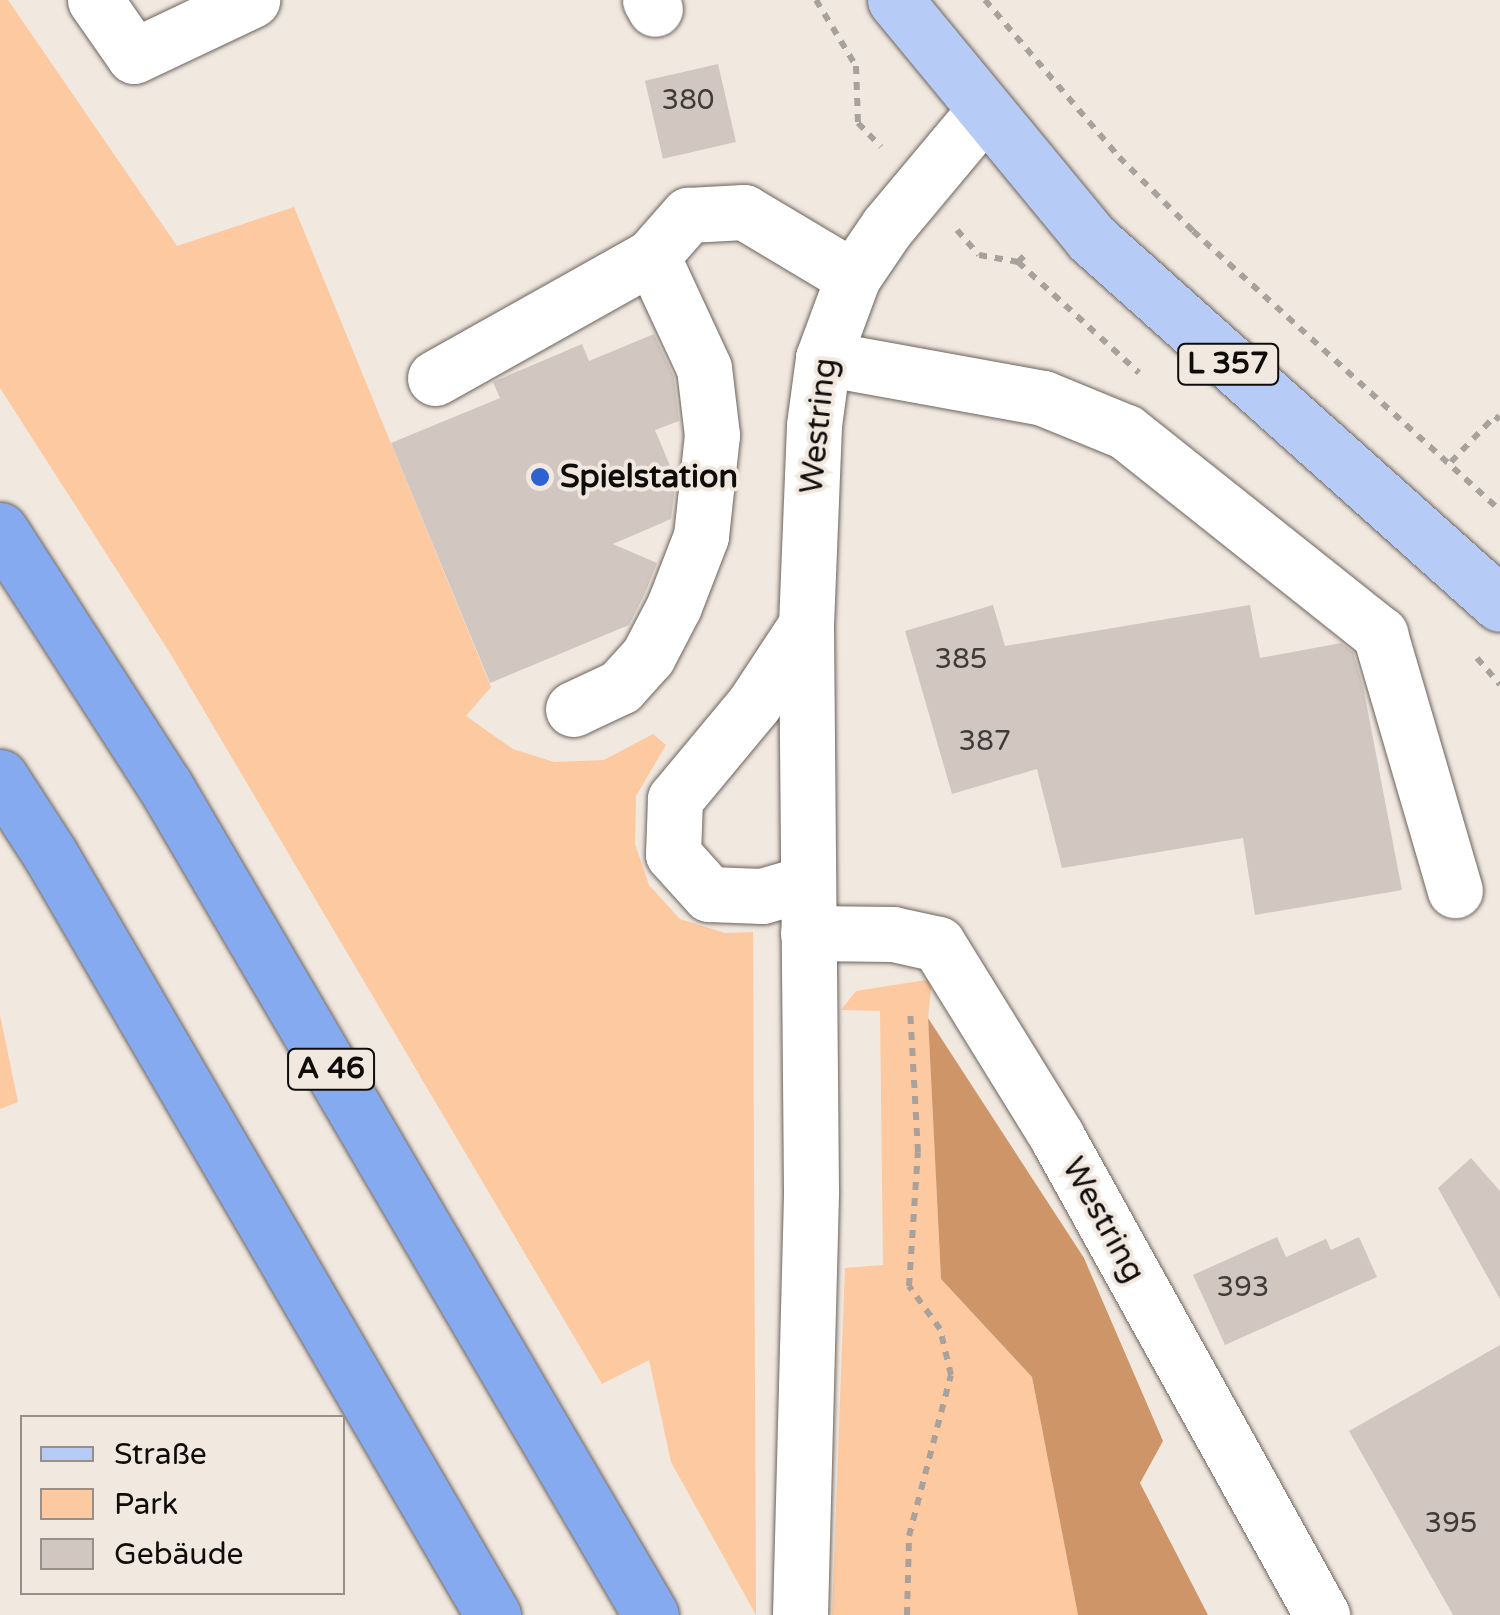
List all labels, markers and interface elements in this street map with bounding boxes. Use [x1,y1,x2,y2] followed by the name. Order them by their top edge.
[662,83,714,117] house number: 380
[1176,339,1280,389] road number: L 357
[793,356,845,496] street label: Westring
[560,458,738,496] place label: Spielstation
[529,466,551,488] marker: Spielstation
[935,642,987,676] house number: 385
[959,724,1011,758] house number: 387
[286,1044,376,1094] road number: A 46
[1053,1151,1153,1289] street label: Westring
[1217,1270,1269,1304] house number: 393
[20,1415,345,1595] legend
[114,1436,207,1473] text: Straße
[114,1486,178,1523] text: Park
[1425,1506,1477,1540] house number: 395
[114,1536,244,1573] text: Gebäude

